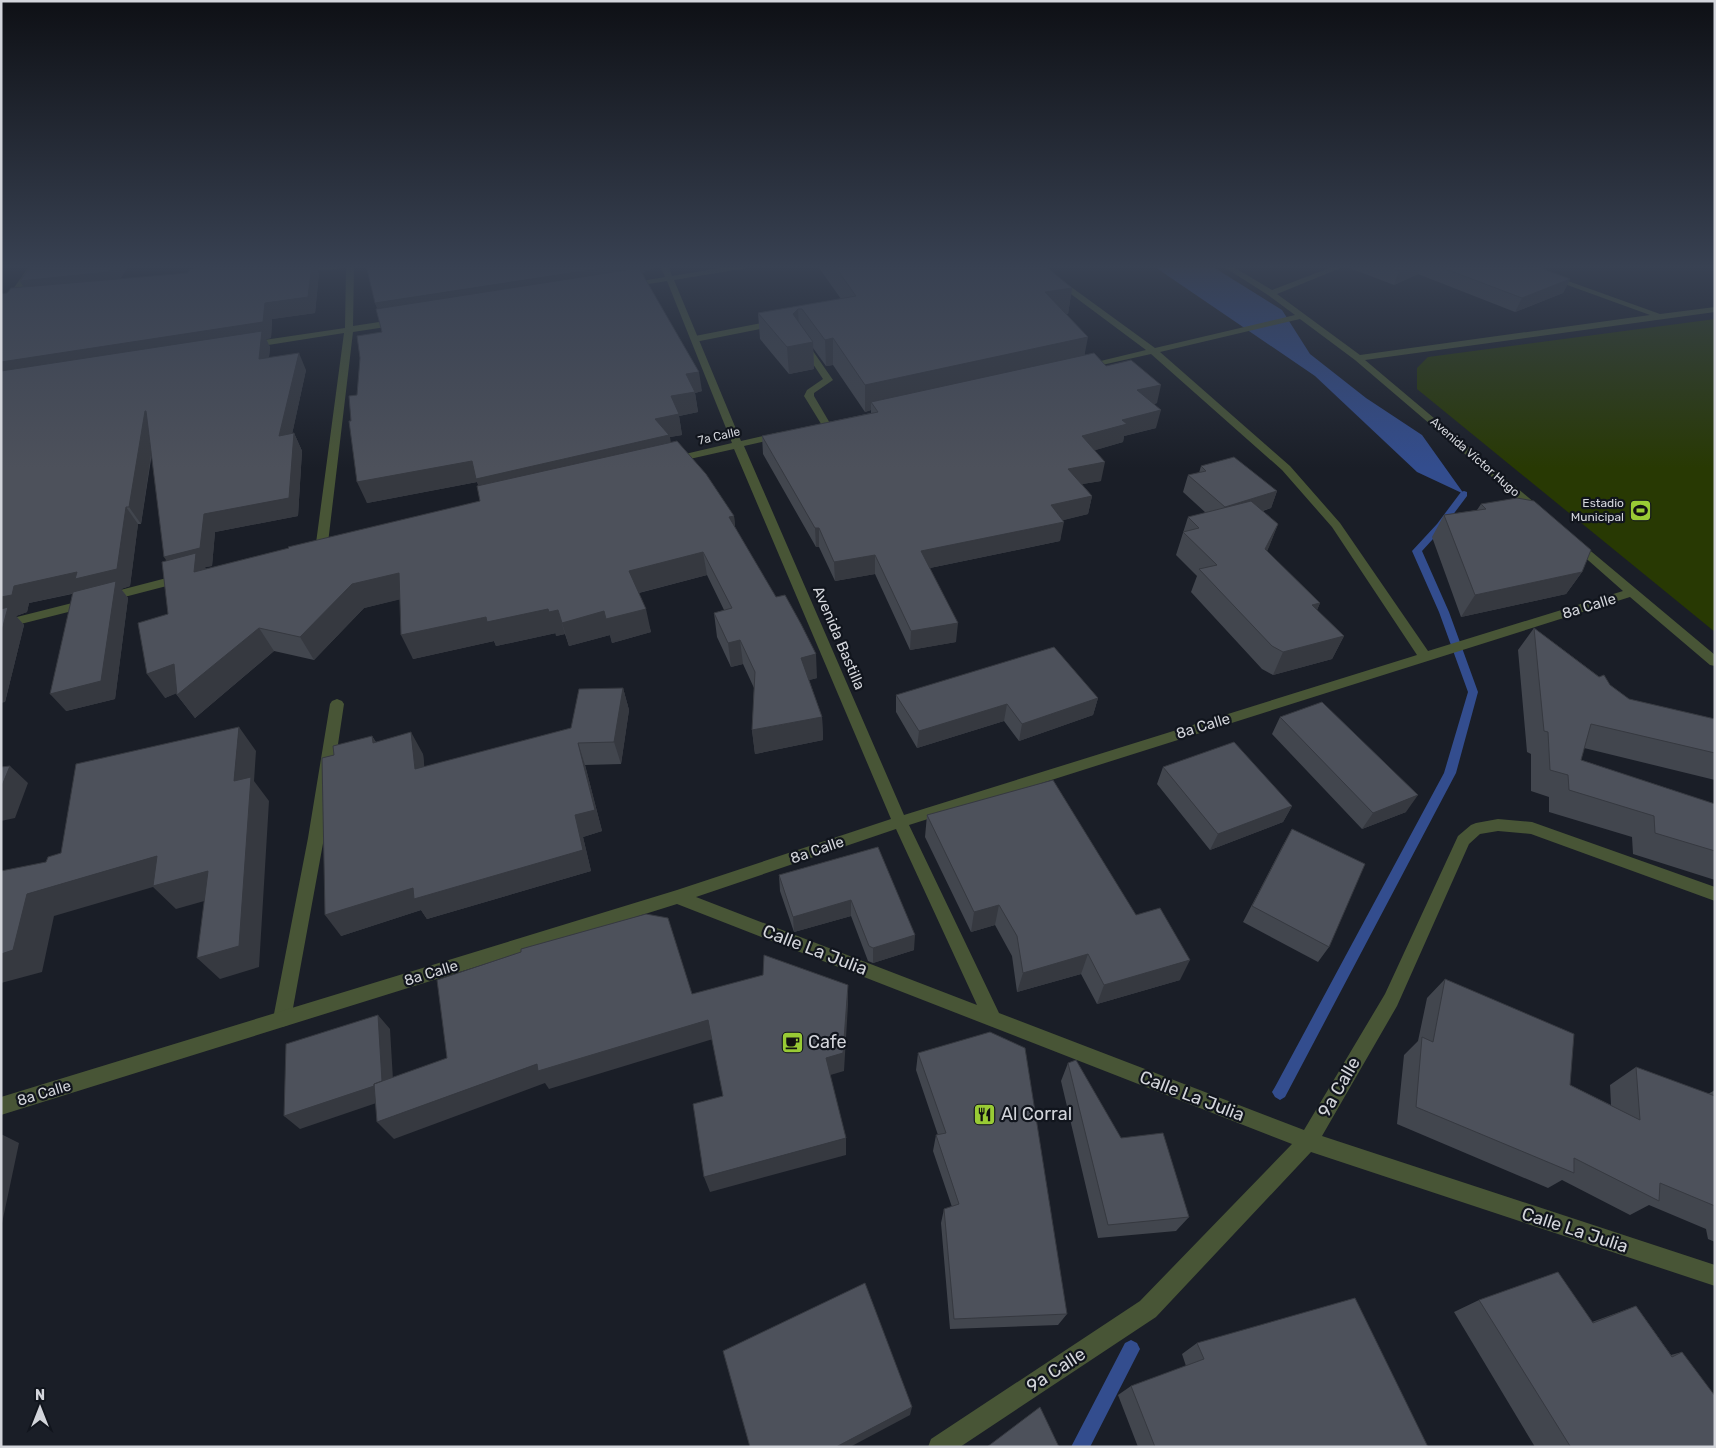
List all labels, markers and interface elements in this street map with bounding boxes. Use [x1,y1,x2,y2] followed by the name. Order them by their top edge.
[1428,415,1522,500] street label: Avenida Víctor Hugo
[697,424,742,448] street label: 7a Calle
[1571,496,1624,524] place label: Estadio Municipal
[1628,498,1652,522] sports icon: Estadio Municipal
[809,584,869,692] street label: Avenida Bastilla
[1560,589,1618,623] street label: 8a Calle
[1174,709,1232,743] street label: 8a Calle
[788,832,846,868] street label: 8a Calle
[759,920,871,980] street label: Calle La Julia
[402,956,460,990] street label: 8a Calle
[780,1030,804,1054] cafe icon: Cafe
[808,1031,847,1053] place label: Cafe
[1313,1053,1365,1121] street label: 9a Calle
[1136,1066,1248,1126] street label: Calle La Julia
[15,1076,73,1110] street label: 8a Calle
[973,1102,997,1126] restaurant icon: Al Corral
[1001,1103,1072,1125] place label: Al Corral
[1519,1202,1631,1258] street label: Calle La Julia
[1022,1343,1090,1397] street label: 9a Calle
[15,1383,65,1433] north arrow
[35,1387,45,1404] text: N

